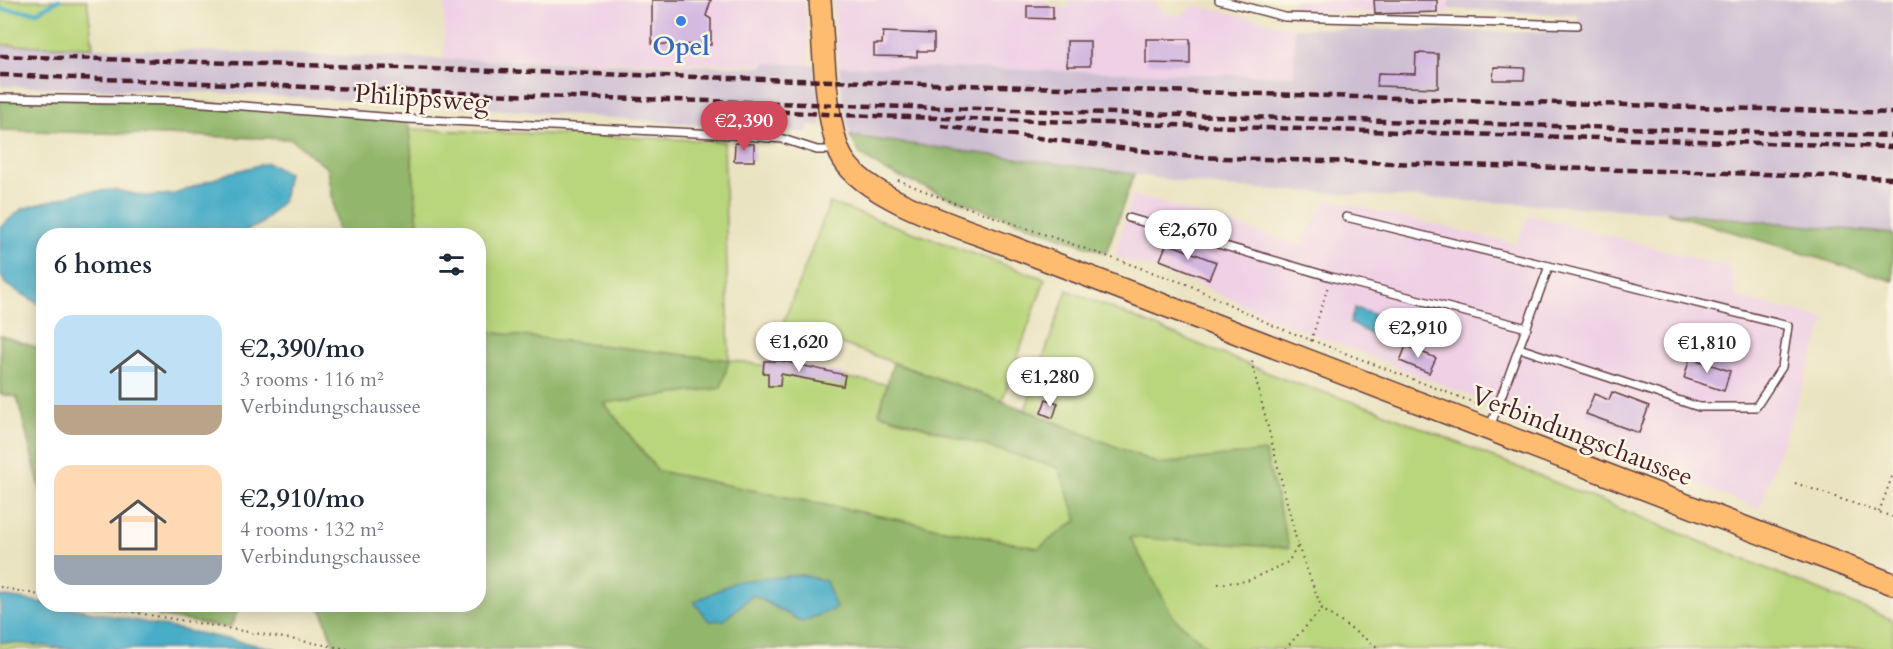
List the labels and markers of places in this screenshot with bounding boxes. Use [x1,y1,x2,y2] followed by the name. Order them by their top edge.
[674,14,688,28] marker: Opel
[652,29,710,64] place label: Opel
[695,101,793,152] pin: €2,390
[1139,210,1237,261] pin: €2,670
[1369,308,1467,359] pin: €2,910
[750,322,848,373] pin: €1,620
[1658,323,1756,374] pin: €1,810
[1001,357,1099,408] pin: €1,280

